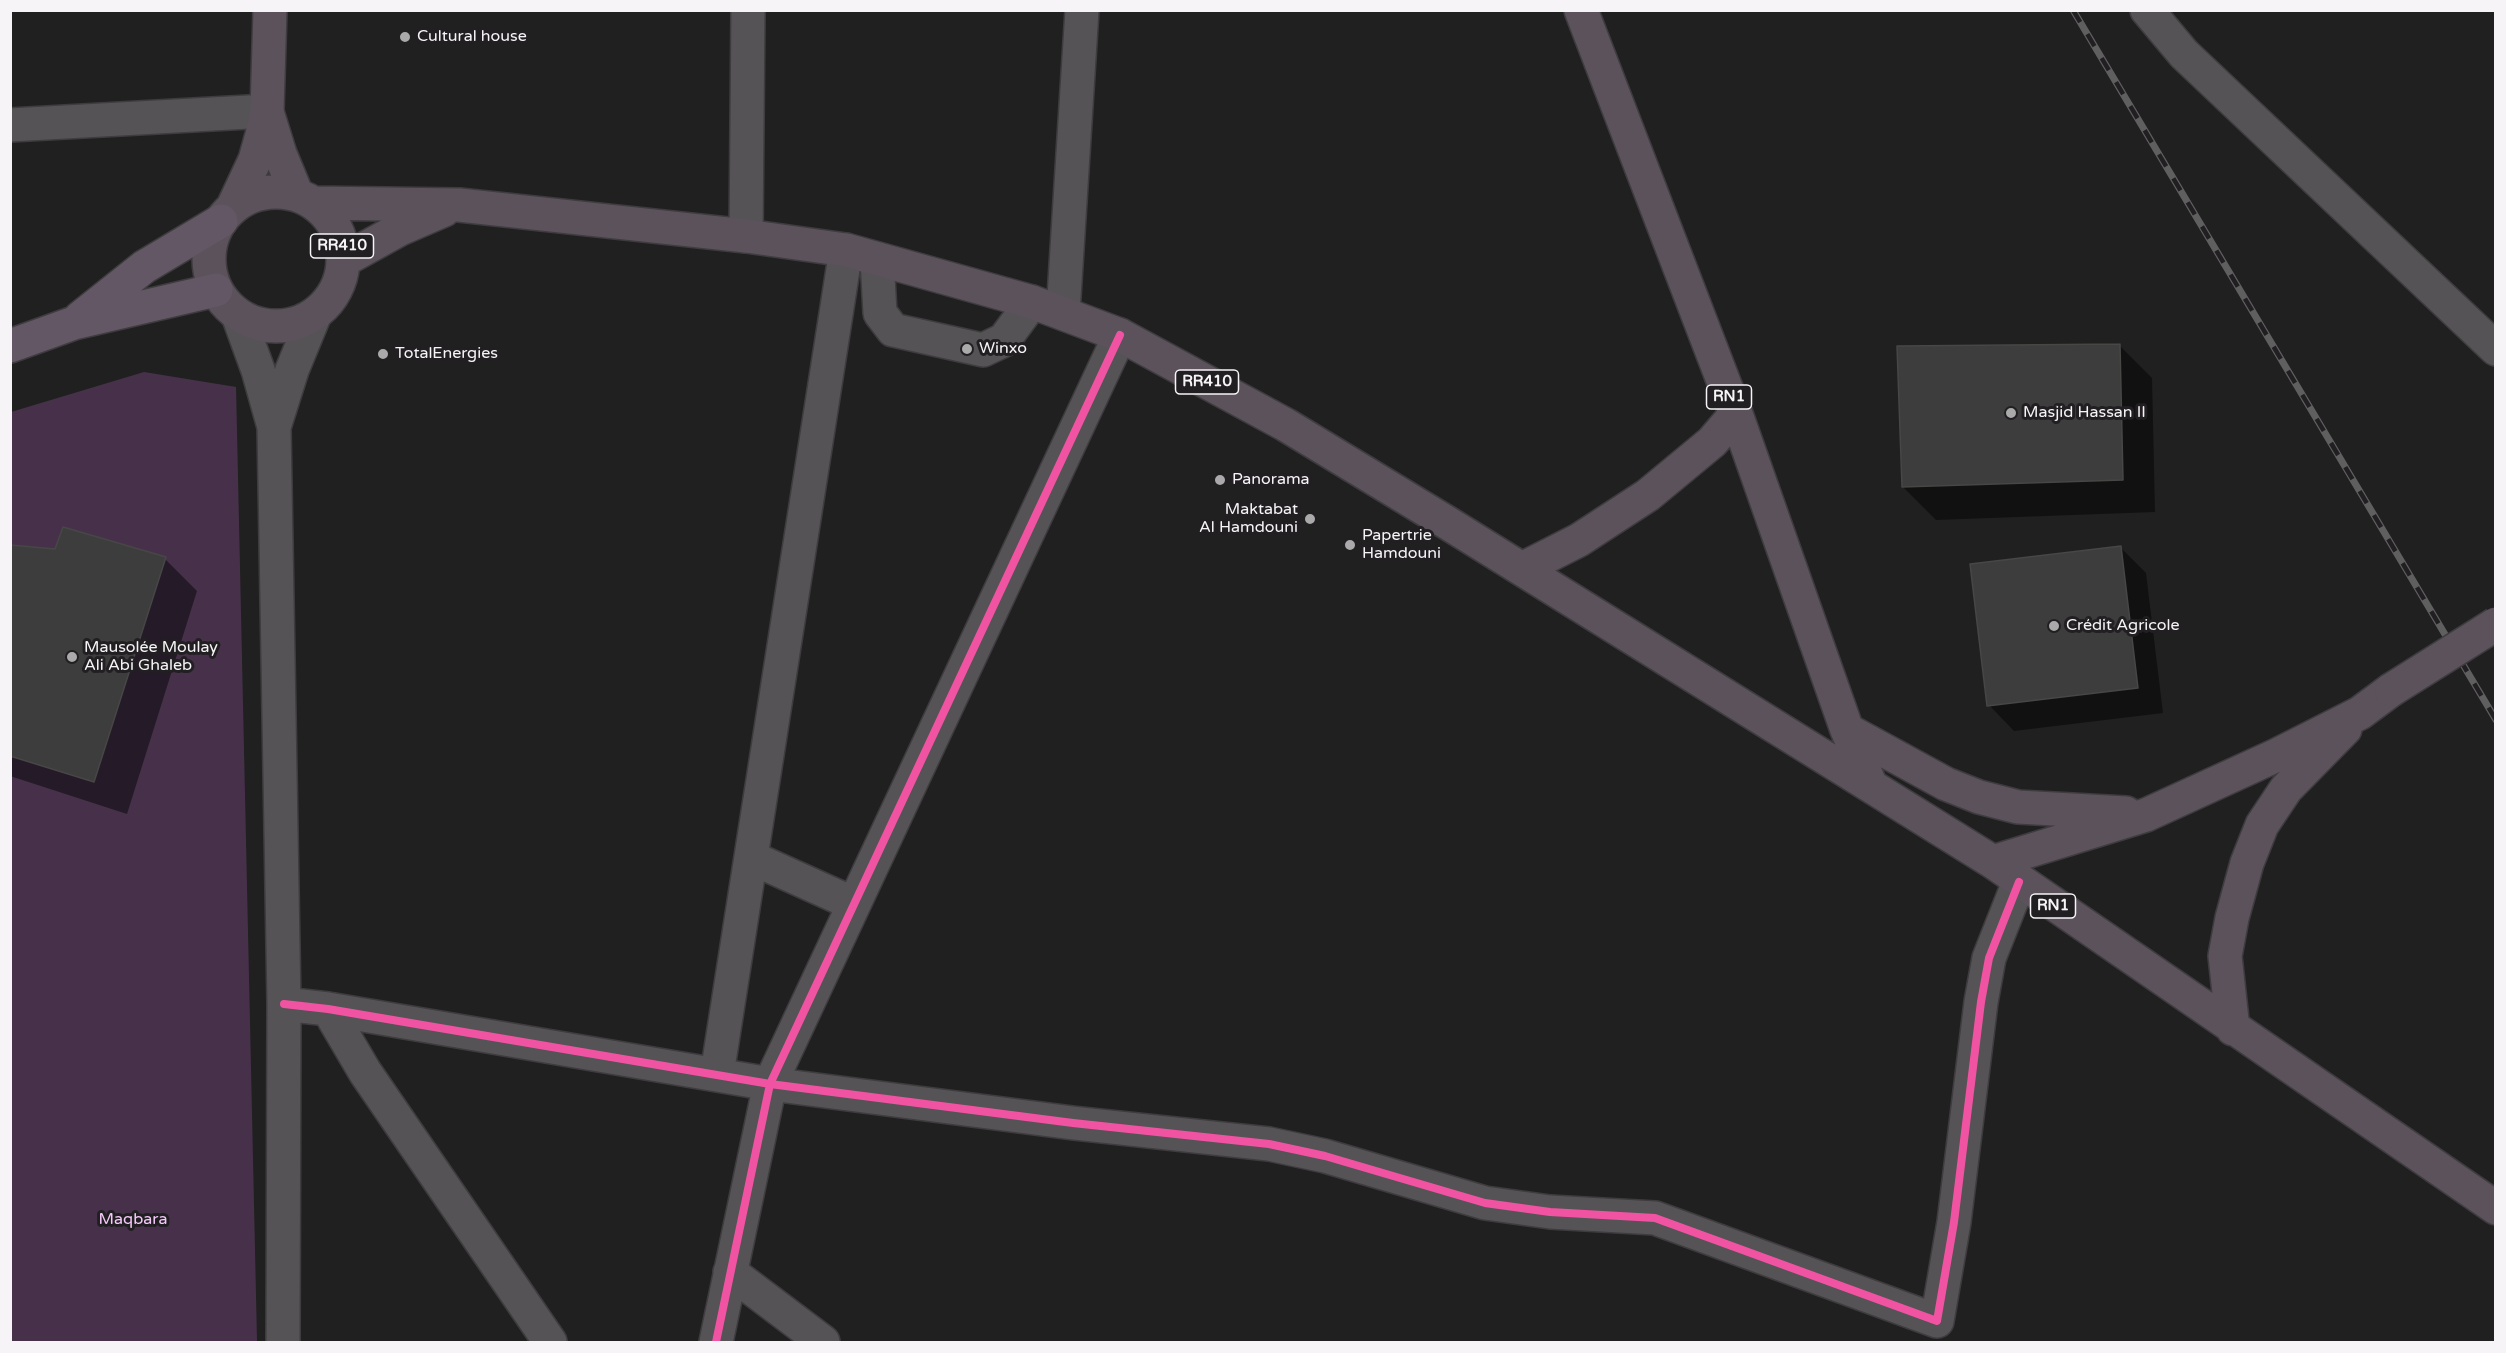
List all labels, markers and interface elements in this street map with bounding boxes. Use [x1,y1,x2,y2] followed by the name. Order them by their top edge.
[417,27,527,47] place label: Cultural house
[398,30,412,44] marker: Cultural house
[310,234,374,258] road number: RR410
[979,339,1027,359] place label: Winxo
[960,342,974,356] marker: Winxo
[395,344,498,364] place label: TotalEnergies
[376,347,390,361] marker: TotalEnergies
[1176,370,1238,394] road number: RR410
[1706,385,1752,409] road number: RN1
[2023,403,2146,423] place label: Masjid Hassan II
[2004,406,2018,420] marker: Masjid Hassan II
[1232,470,1310,490] place label: Panorama
[1213,473,1227,487] marker: Panorama
[1199,500,1298,538] place label: Maktabat Al Hamdouni
[1303,512,1317,526] marker: Maktabat Al Hamdouni
[1362,526,1441,564] place label: Papertrie Hamdouni
[1343,538,1357,552] marker: Papertrie Hamdouni
[2066,616,2179,636] place label: Crédit Agricole
[2047,619,2061,633] marker: Crédit Agricole
[84,638,218,676] place label: Mausolée Moulay Ali Abi Ghaleb
[65,650,79,664] marker: Mausolée Moulay Ali Abi Ghaleb
[2030,894,2076,918] road number: RN1
[99,1210,167,1230] park label: Maqbara

